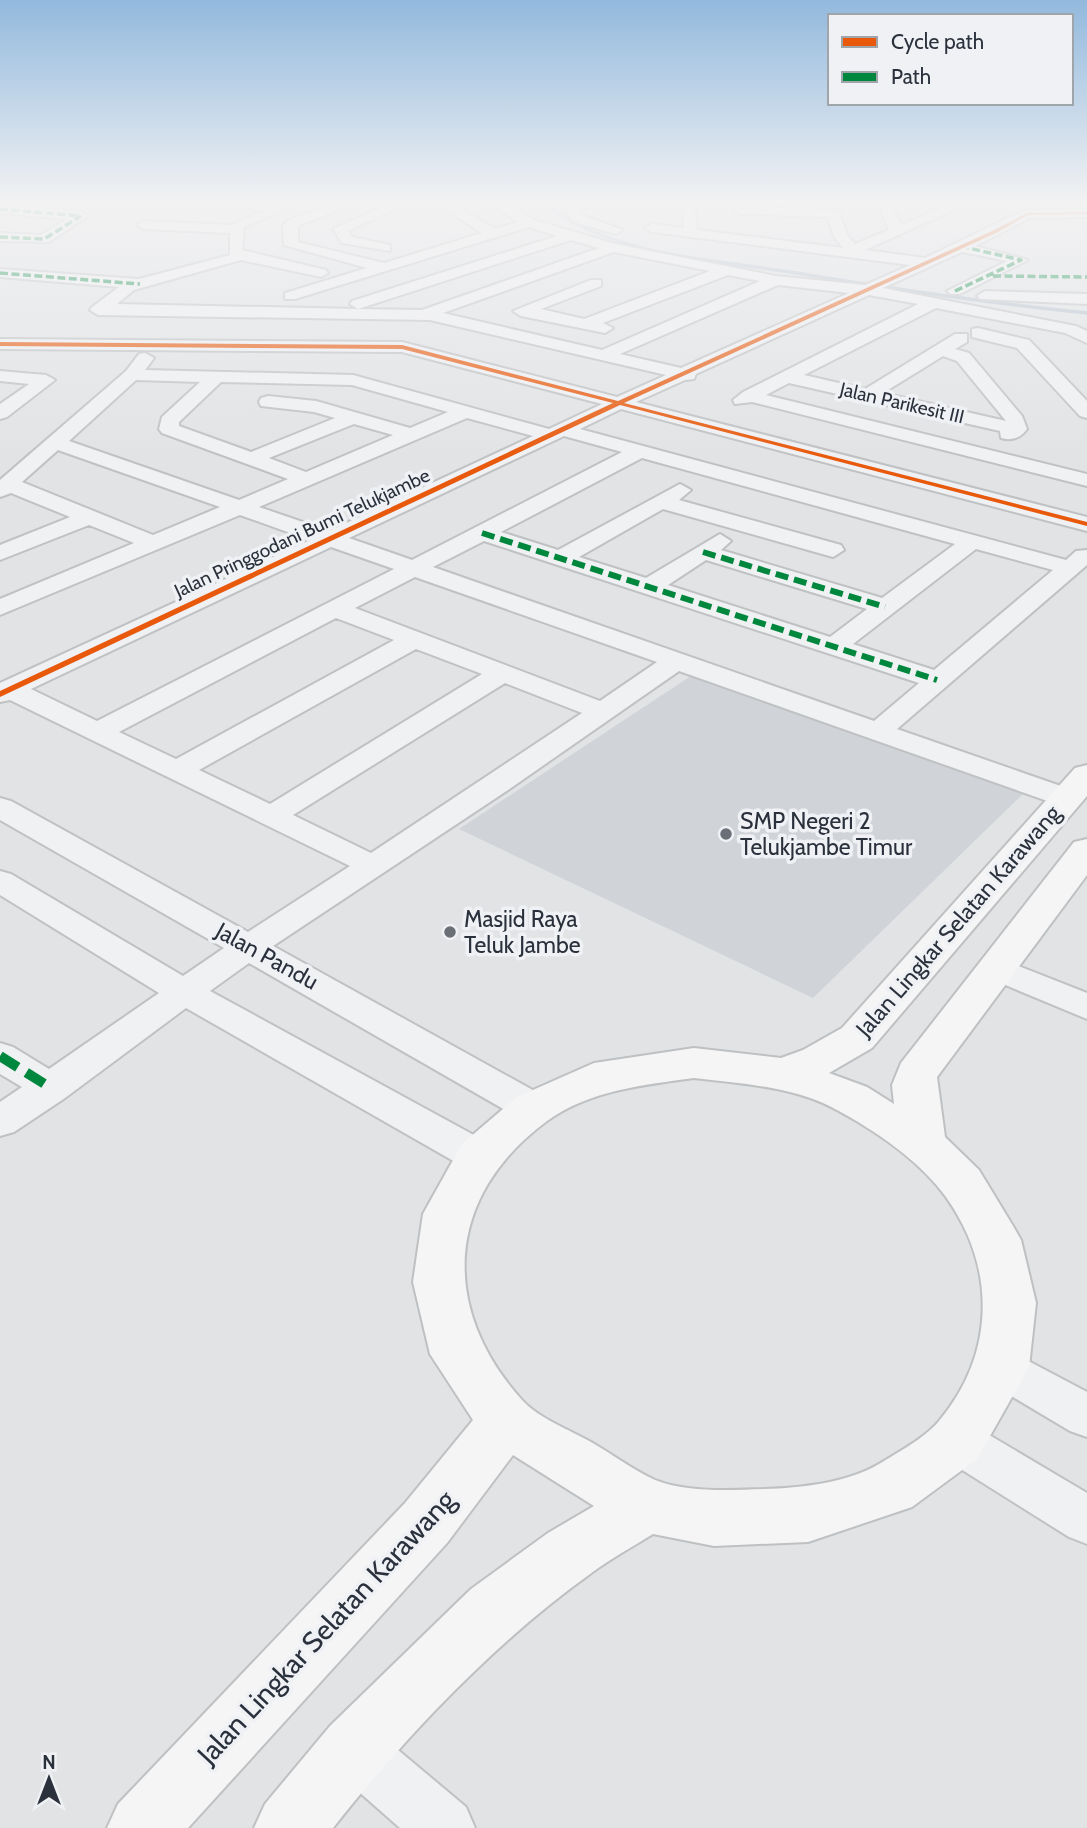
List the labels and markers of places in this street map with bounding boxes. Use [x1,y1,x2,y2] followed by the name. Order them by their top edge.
[740,807,913,861] place label: SMP Negeri 2 Telukjambe Timur
[718,826,734,842] marker: SMP Negeri 2 Telukjambe Timur
[464,905,581,959] place label: Masjid Raya Teluk Jambe
[442,924,458,940] marker: Masjid Raya Teluk Jambe

